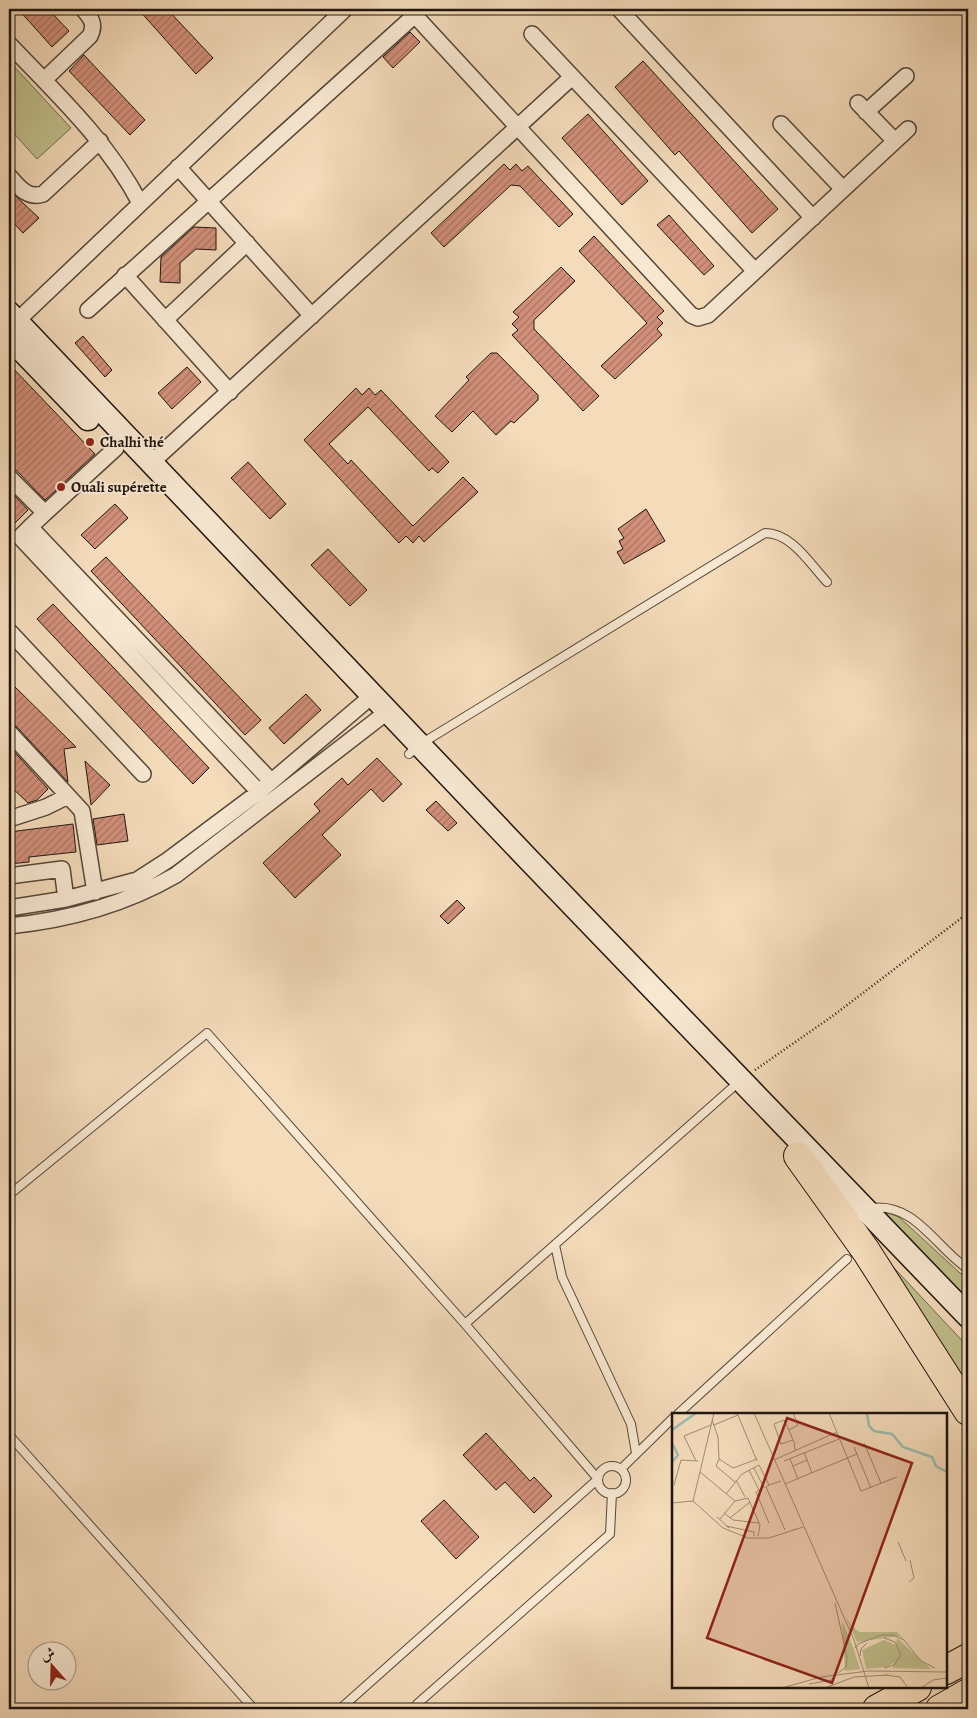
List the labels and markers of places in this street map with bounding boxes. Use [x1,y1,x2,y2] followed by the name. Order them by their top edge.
[100,432,164,452] place label: Chalhi thé
[84,436,96,448] marker: Chalhi thé
[71,477,167,497] place label: Ouali supérette
[55,481,67,493] marker: Ouali supérette

